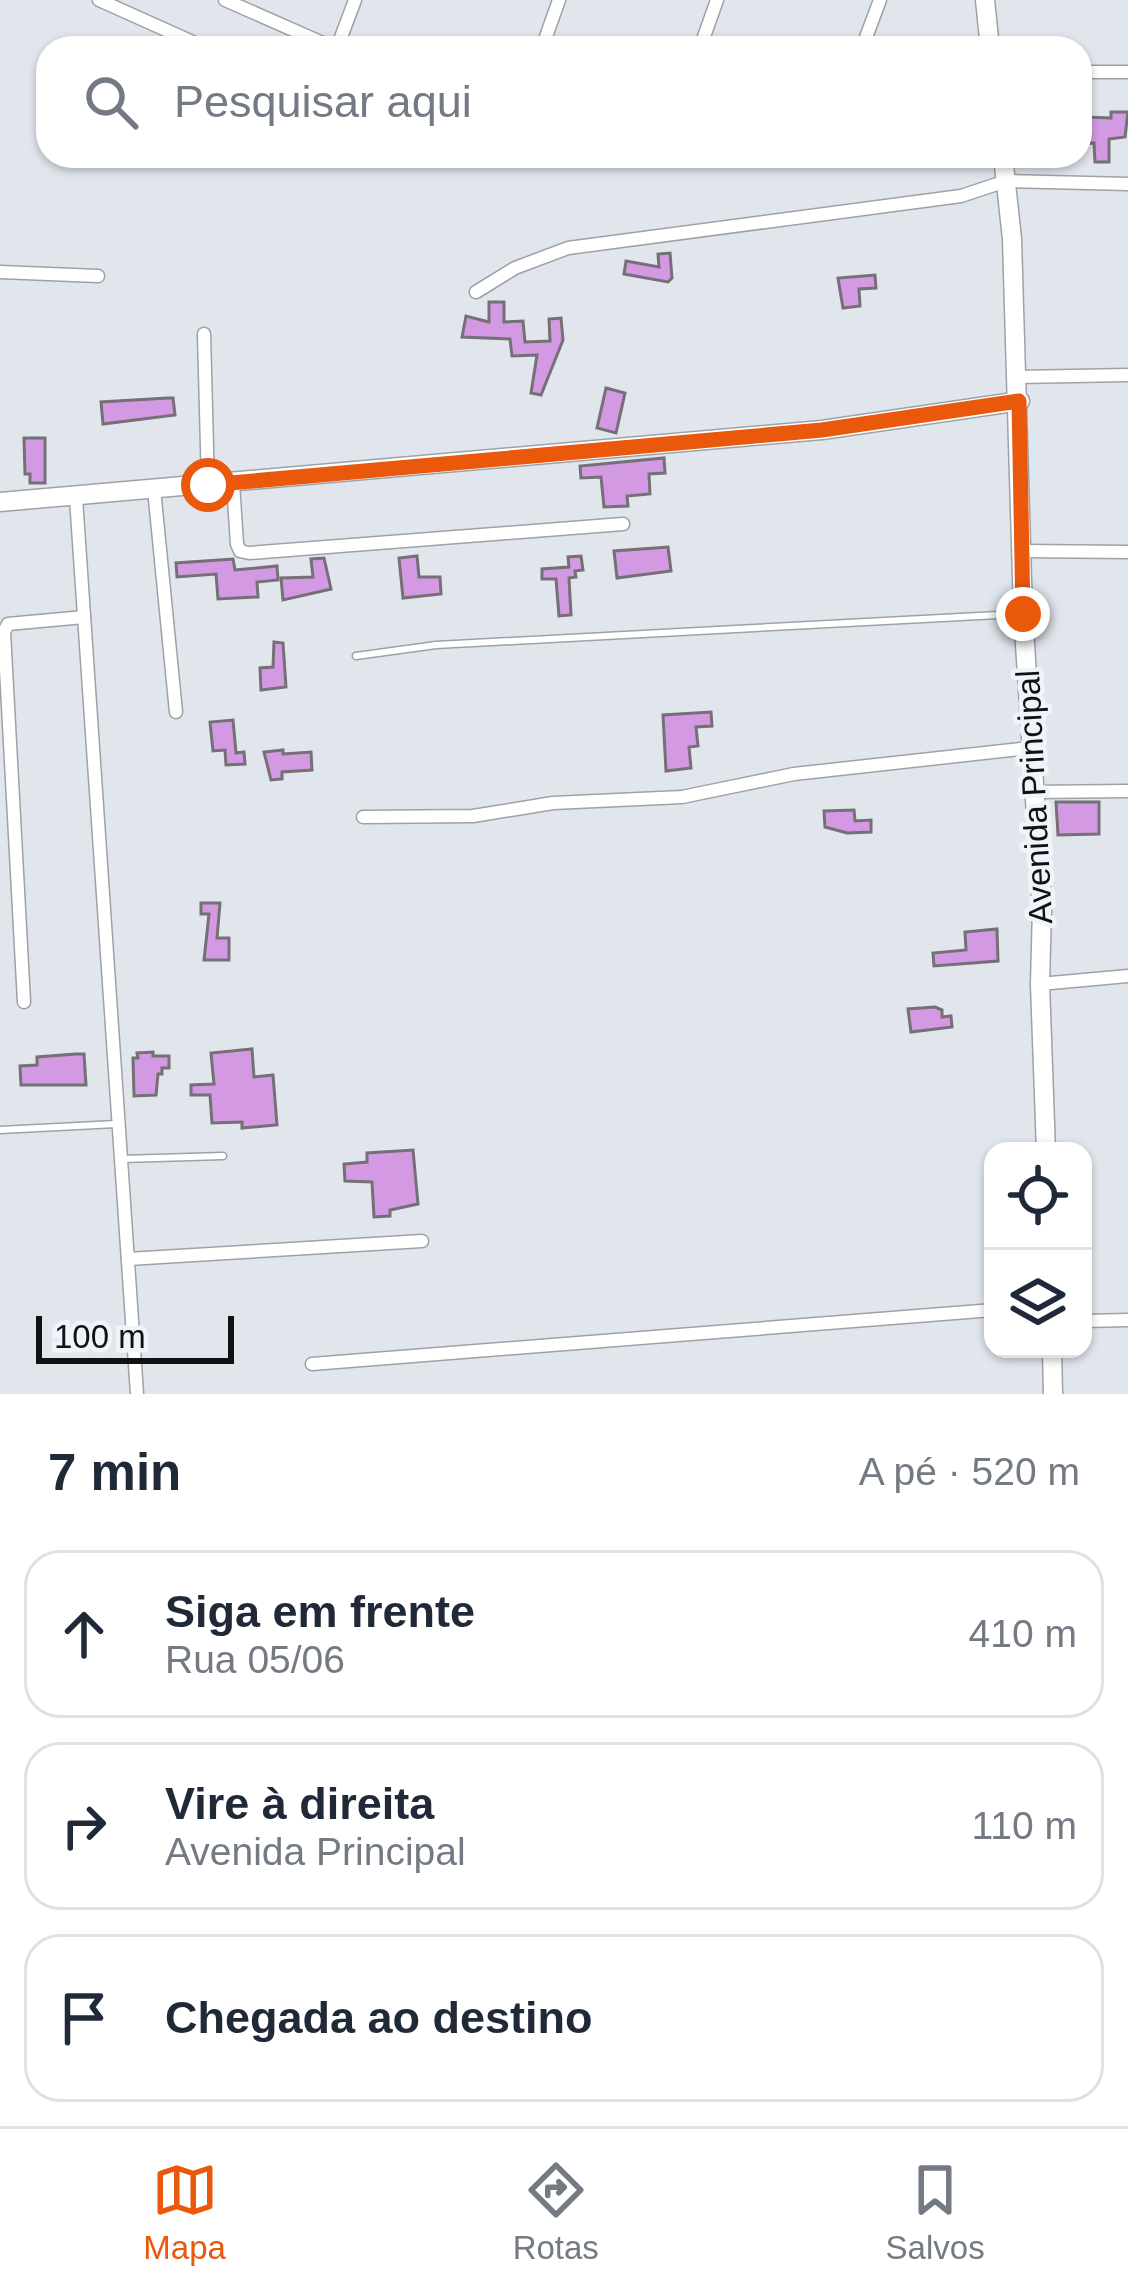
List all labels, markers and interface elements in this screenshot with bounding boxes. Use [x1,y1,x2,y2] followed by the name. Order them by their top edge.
[36,36,1092,168] search box
[78,69,144,135] icon: search
[174,76,472,127] text: Pesquisar aqui
[181,458,235,512] route start
[996,587,1050,641] route end
[1009,669,1059,925] street label: Avenida Principal
[984,1142,1092,1358] map controls
[984,1142,1092,1250] button: locate
[984,1250,1092,1358] button: layers
[36,1310,234,1363] scale bar
[54,1318,146,1355] text: 100 m
[48,1444,181,1501] text: 7 min
[859,1450,1080,1493] text: A pé · 520 m
[165,1586,475,1637] text: Siga em frente
[51,1601,117,1667] icon: ahead
[969,1612,1077,1655] text: 410 m
[165,1638,345,1681] text: Rua 05/06
[165,1778,434,1829] text: Vire à direita
[51,1793,117,1859] icon: right
[972,1804,1077,1847] text: 110 m
[165,1830,466,1873] text: Avenida Principal
[51,1985,117,2051] icon: arrive
[165,1992,593,2043] text: Chegada ao destino
[143,2157,226,2267] tab: Mapa
[513,2157,599,2267] tab: Rotas
[886,2157,985,2267] tab: Salvos

